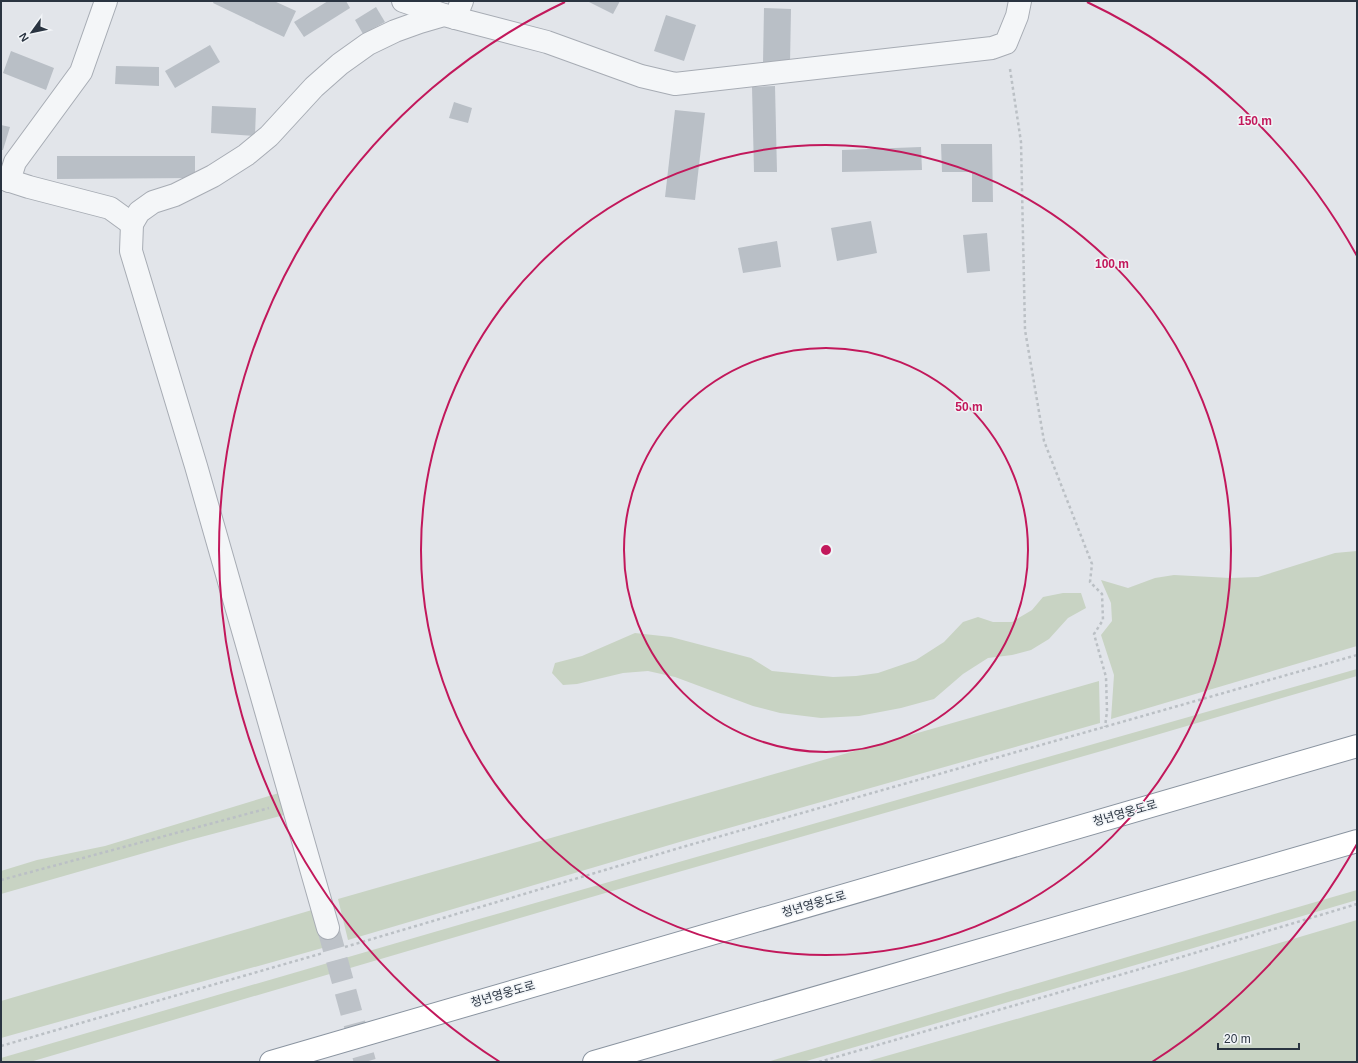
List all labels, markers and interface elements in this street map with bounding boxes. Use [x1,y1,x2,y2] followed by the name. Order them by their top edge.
[12,12,52,52] north arrow
[16,31,31,44] text: N
[1238,114,1272,128] text: 150 m
[1095,257,1129,271] text: 100 m
[955,400,983,414] text: 50 m
[819,543,833,557] centre of rings
[1091,797,1159,829] street label: 청년영웅도로
[780,888,848,920] street label: 청년영웅도로
[469,978,537,1010] street label: 청년영웅도로
[1218,1025,1299,1051] scale bar
[1224,1032,1251,1046] text: 20 m

